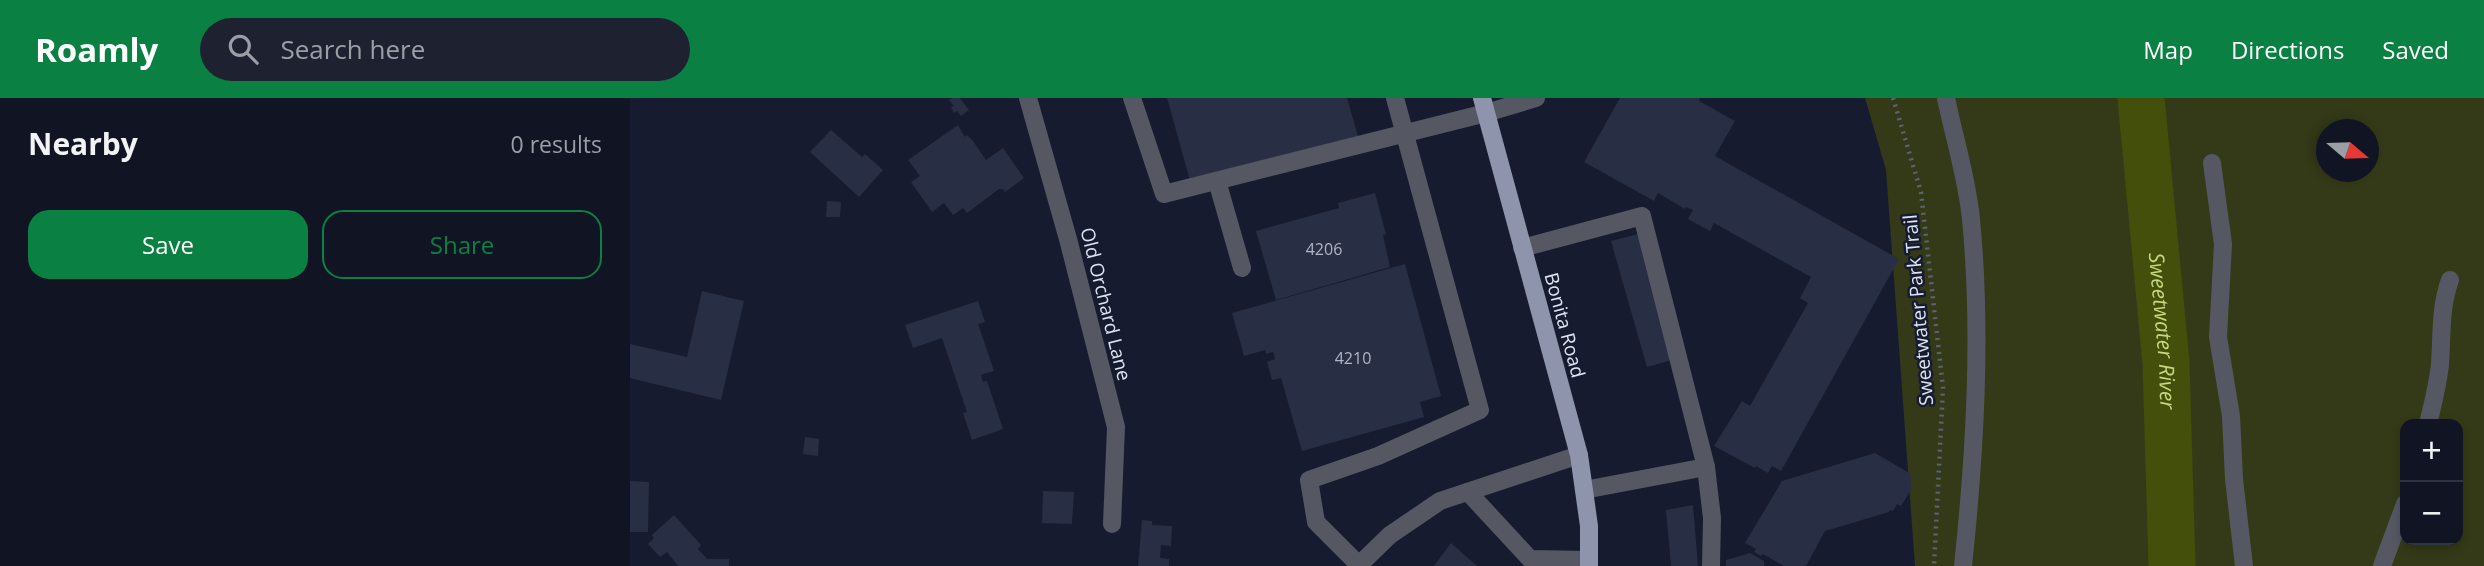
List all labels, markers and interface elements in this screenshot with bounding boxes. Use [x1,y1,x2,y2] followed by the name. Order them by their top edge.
[200,18,690,81] search box
[35,27,158,72] text: Roamly
[224,30,262,68] icon: search
[280,31,425,67] text: Search here
[2143,33,2193,66] text: Map
[2231,33,2344,66] text: Directions
[2382,33,2449,66] text: Saved
[2316,119,2379,182] north arrow
[28,123,138,164] text: Nearby
[511,128,602,160] text: 0 results
[28,210,308,279] button: Save
[322,210,602,279] button: Share
[1897,213,1939,407] street label: Sweetwater Park Trail
[1074,225,1138,383] street label: Old Orchard Lane
[1306,238,1342,260] house number: 4206
[2143,251,2182,411] water label: Sweetwater River
[1538,270,1592,380] street label: Bonita Road
[1335,347,1371,369] house number: 4210
[2400,419,2463,545] map controls
[2400,419,2463,482] button: +
[2400,482,2463,545] button: −

